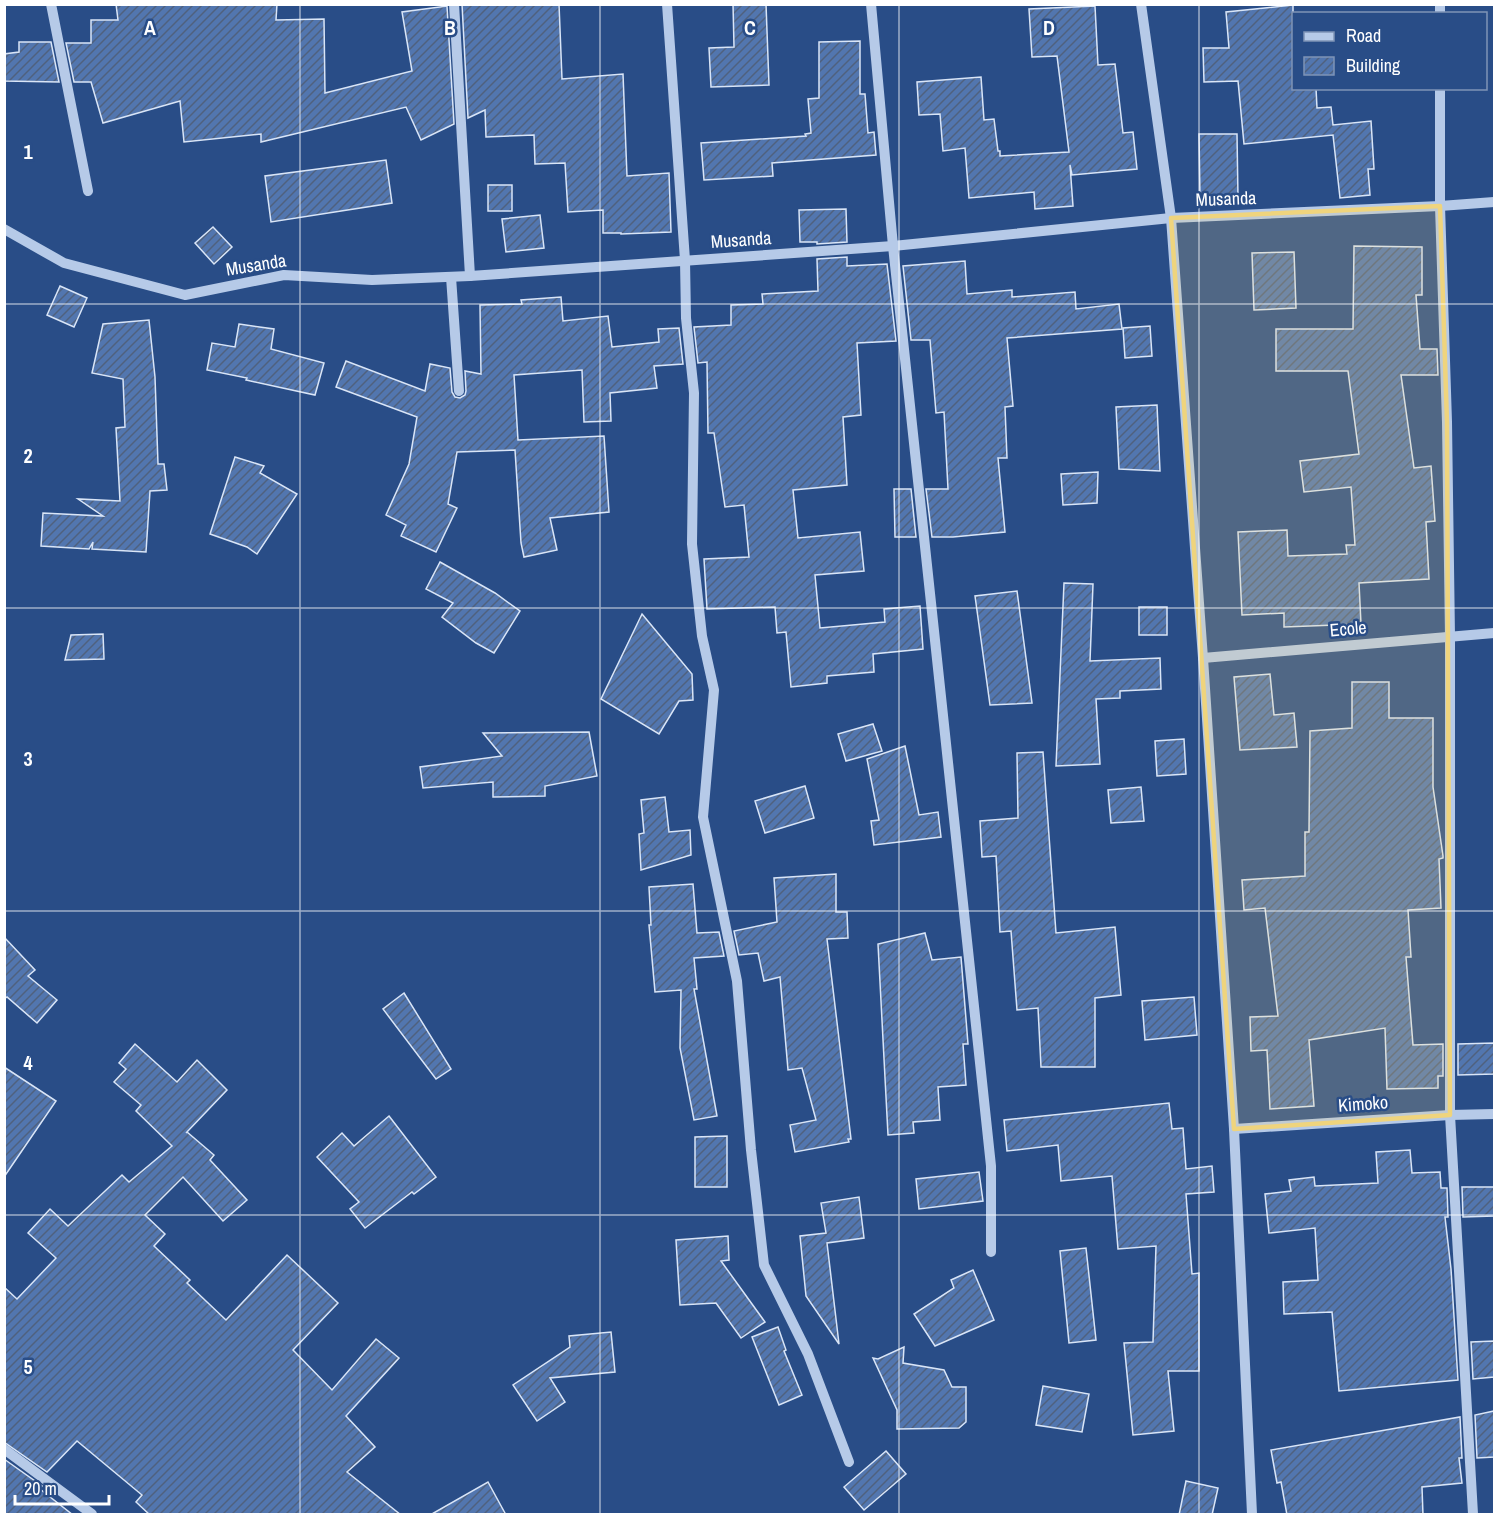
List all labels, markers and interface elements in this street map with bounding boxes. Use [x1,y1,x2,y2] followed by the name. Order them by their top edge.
[1292,12,1487,90] legend
[144,14,156,41] text: A
[444,14,456,41] text: B
[744,14,756,41] text: C
[1043,14,1055,41] text: D
[1346,23,1381,48] text: Road
[1346,53,1401,78] text: Building
[23,138,33,165] text: 1
[1195,185,1257,212] street label: Musanda
[710,225,772,254] street label: Musanda
[224,247,288,282] street label: Musanda
[23,442,33,469] text: 2
[1328,614,1367,643] street label: Ecole
[23,745,33,772] text: 3
[23,1049,33,1076] text: 4
[1337,1089,1389,1118] street label: Kimoko
[23,1353,33,1380] text: 5
[15,1468,110,1506] scale bar
[24,1476,57,1501] text: 20 m

